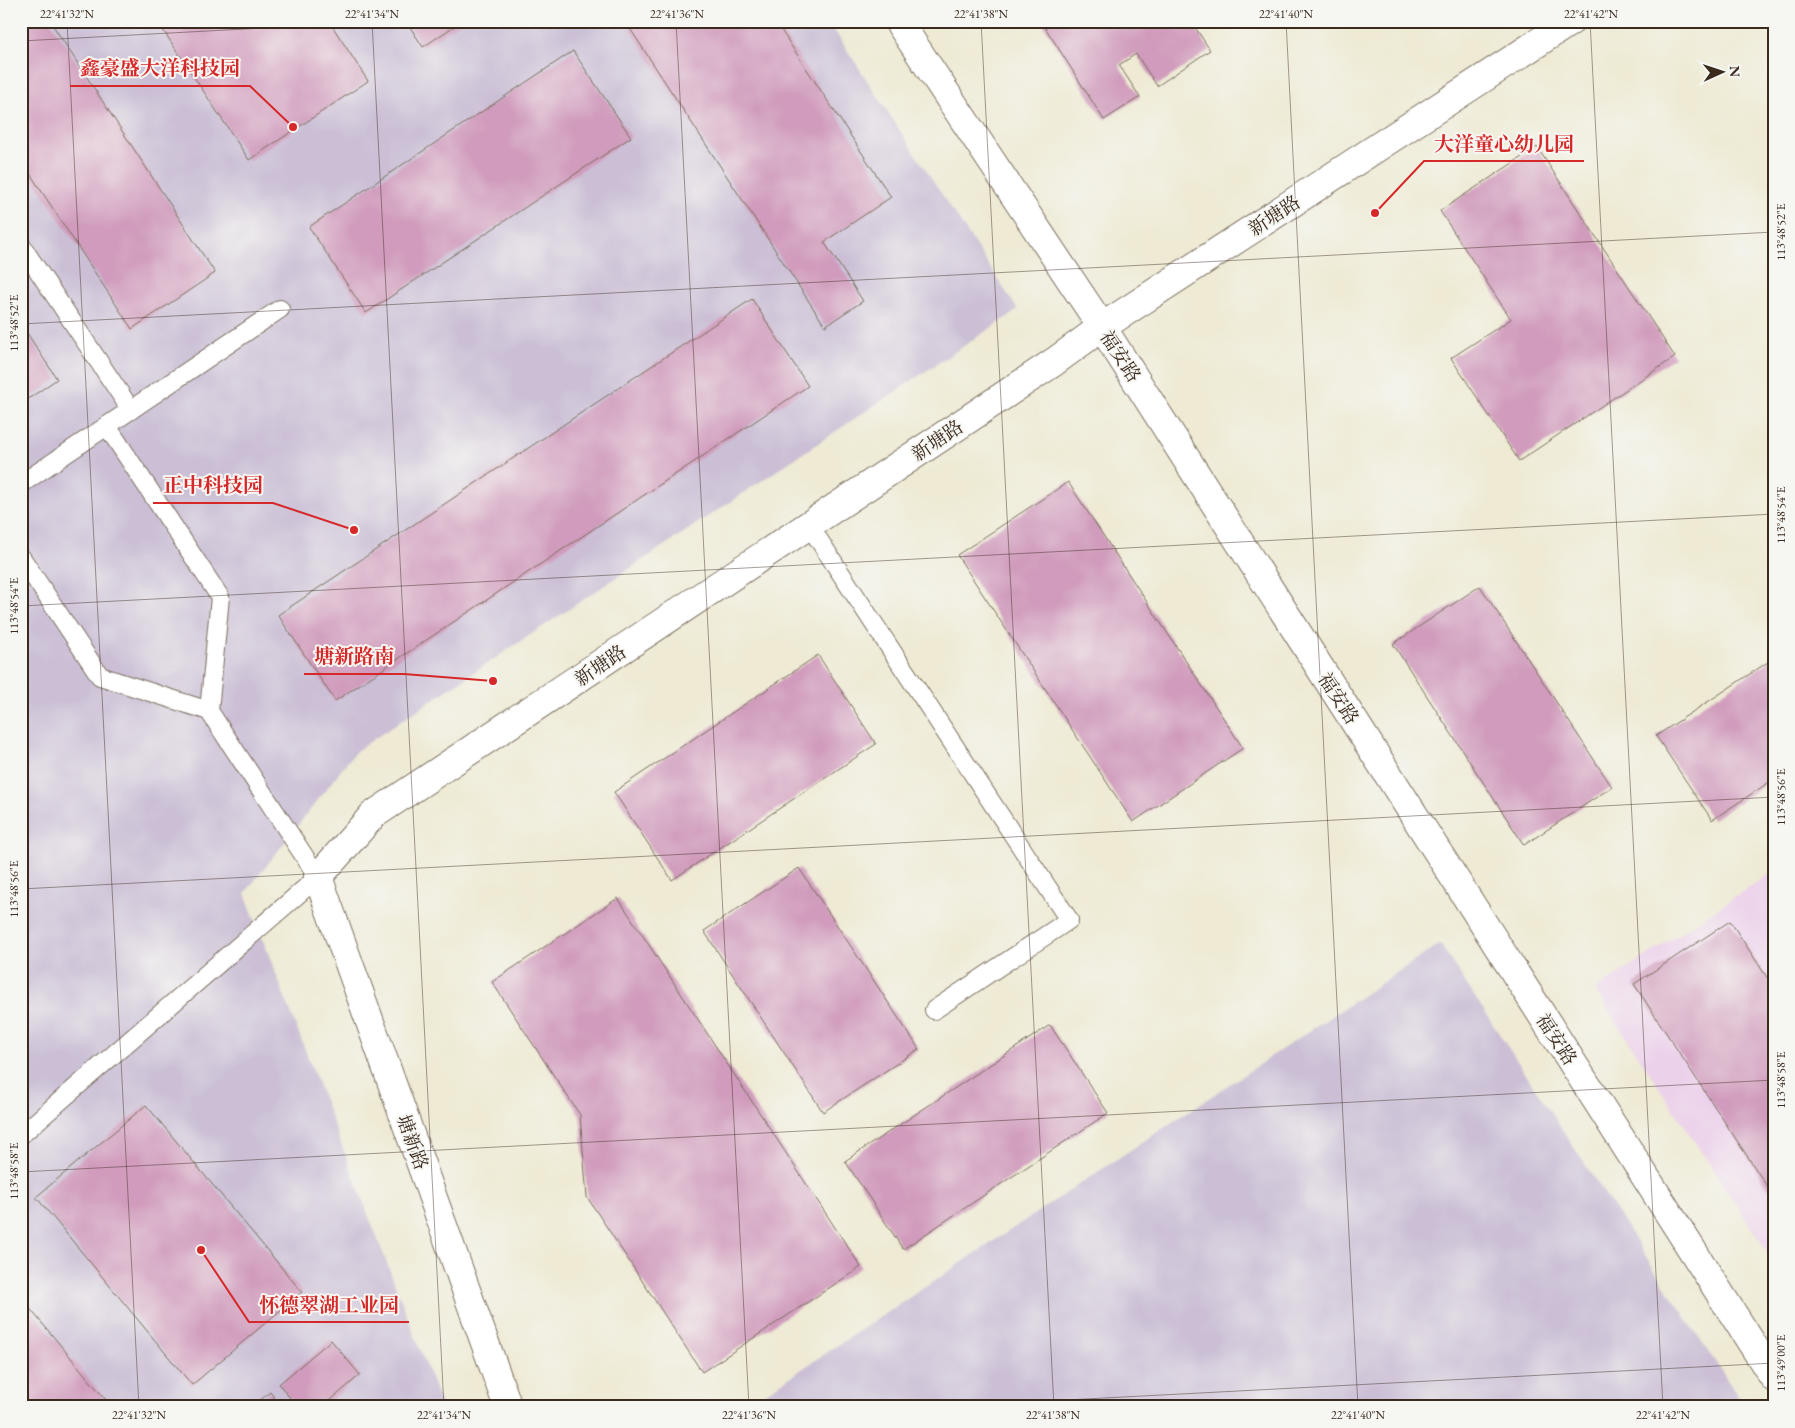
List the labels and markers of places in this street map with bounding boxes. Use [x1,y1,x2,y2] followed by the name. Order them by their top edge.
[70,51,250,86] callout: 鑫豪盛大洋科技园
[1424,126,1584,161] callout: 大洋童心幼儿园
[153,468,273,503] callout: 正中科技园
[304,639,404,674] callout: 塘新路南
[249,1287,409,1322] callout: 怀德翠湖工业园

